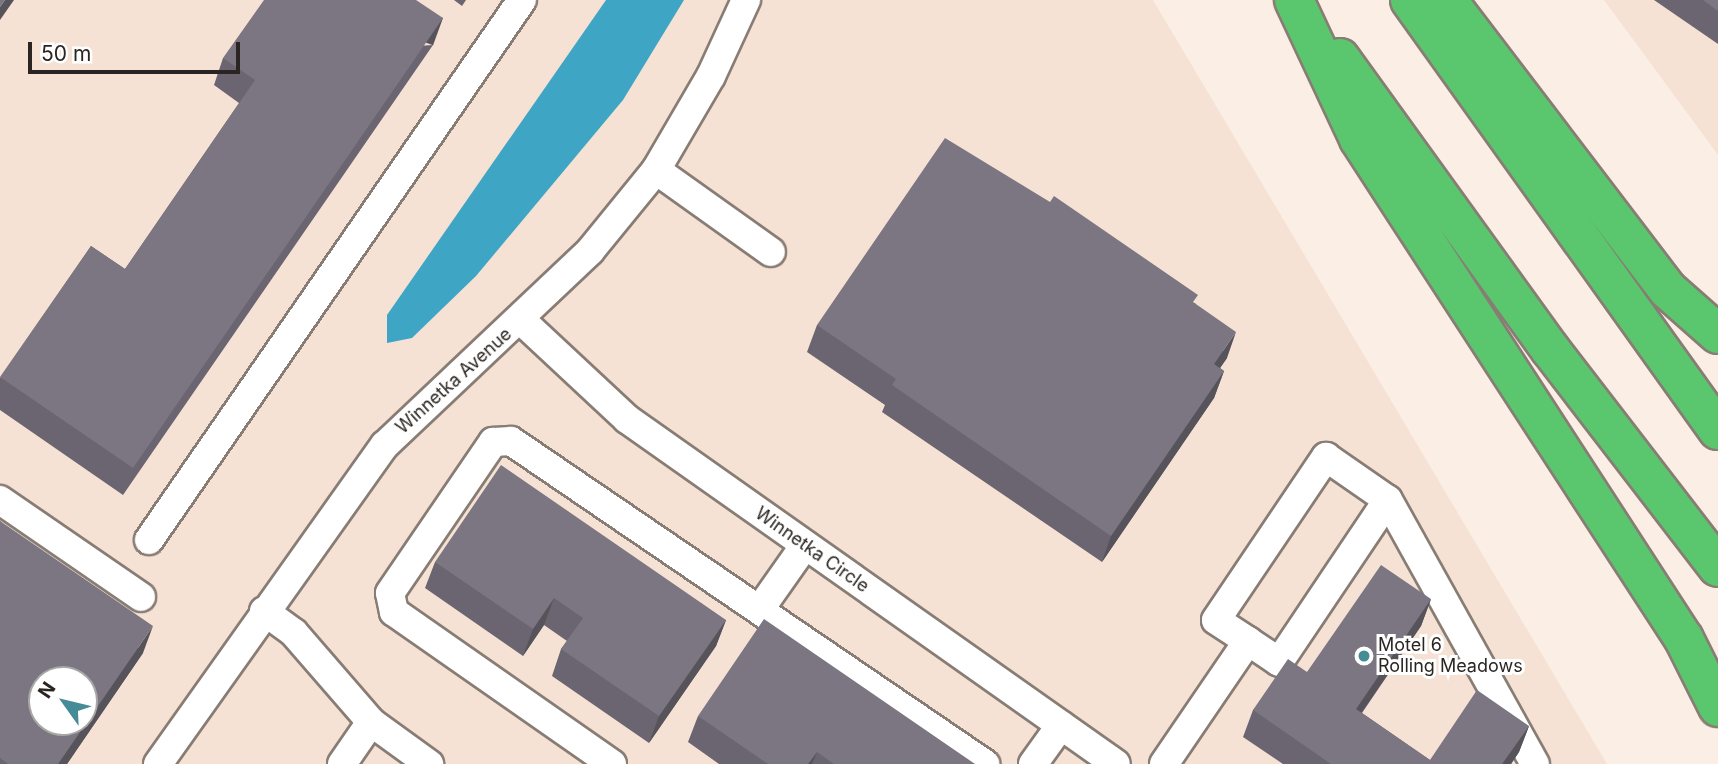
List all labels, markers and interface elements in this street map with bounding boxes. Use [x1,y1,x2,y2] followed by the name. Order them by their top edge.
[32,28,243,72] scale bar
[41,41,91,66] text: 50 m
[392,323,516,439] street label: Winnetka Avenue
[751,503,873,597] street label: Winnetka Circle
[1378,635,1523,678] place label: Motel 6 Rolling Meadows
[1356,648,1372,664] marker: Motel 6 Rolling Meadows
[28,666,98,736] north arrow
[33,678,60,703] text: N

